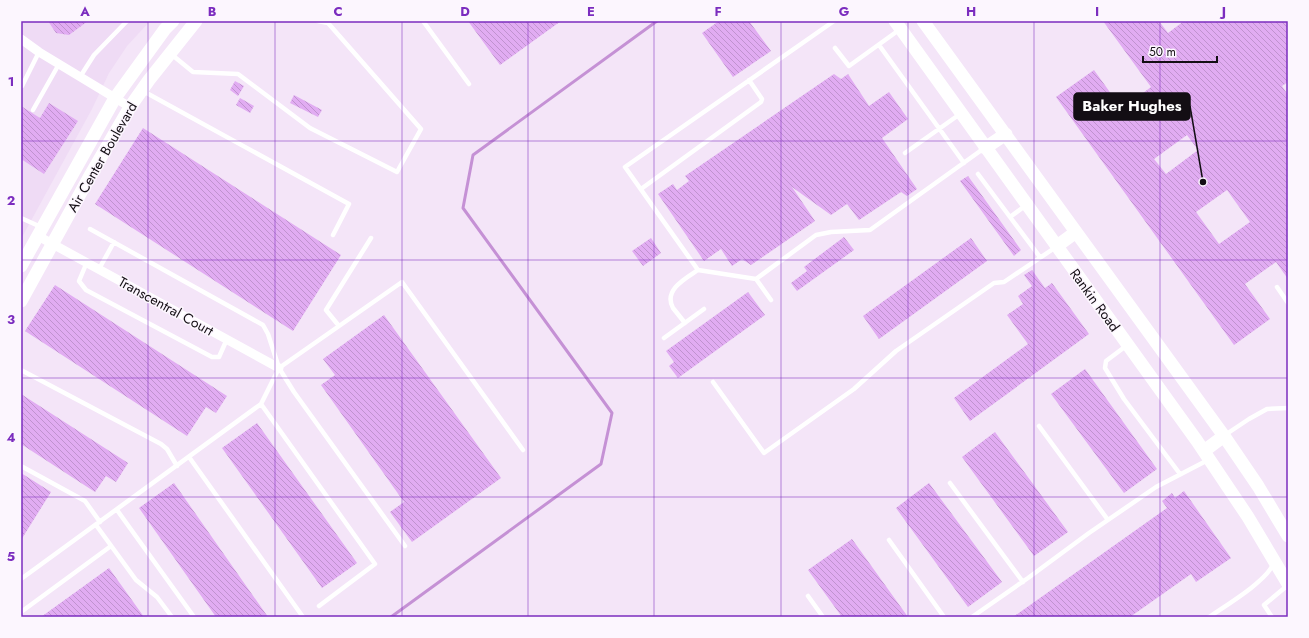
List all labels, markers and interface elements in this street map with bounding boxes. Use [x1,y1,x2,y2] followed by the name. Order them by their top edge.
[79,2,90,21] text: A
[208,2,217,21] text: B
[333,2,343,21] text: C
[460,2,470,21] text: D
[587,2,595,21] text: E
[714,2,722,21] text: F
[839,2,850,21] text: G
[966,2,976,21] text: H
[1095,2,1099,21] text: I
[1219,2,1226,21] text: J
[1143,38,1217,64] scale bar
[1149,43,1176,61] text: 50 m
[8,72,14,91] text: 1
[1074,93,1190,120] callout: Baker Hughes
[1082,95,1182,117] text: Baker Hughes
[62,98,142,216] street label: Air Center Boulevard
[7,191,15,210] text: 2
[1065,264,1125,336] street label: Rankin Road
[115,272,218,341] street label: Transcentral Court
[7,310,15,329] text: 3
[6,428,16,447] text: 4
[7,547,15,566] text: 5

